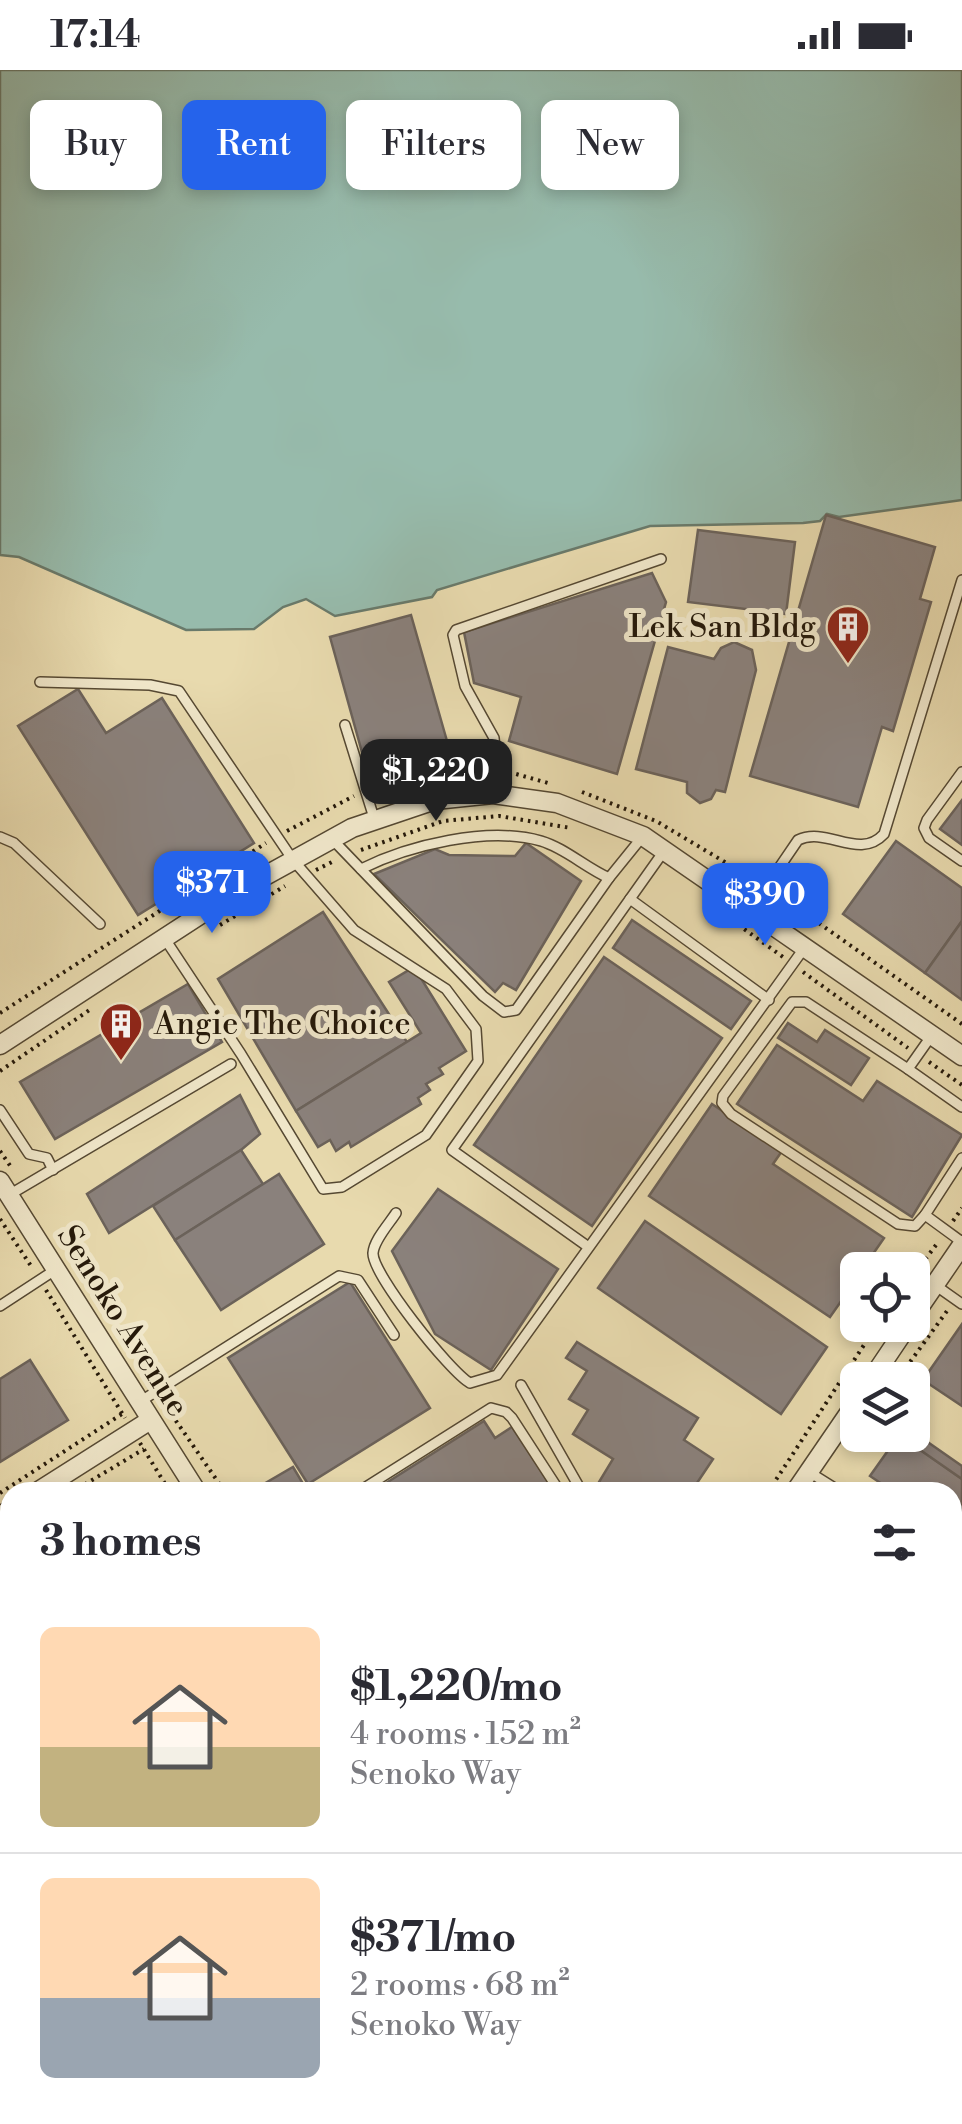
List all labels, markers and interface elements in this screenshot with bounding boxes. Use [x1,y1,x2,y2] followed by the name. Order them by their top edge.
[50,12,141,59] text: 17:14
[30,100,162,190] chip: Buy
[182,100,326,190] chip: Rent
[346,100,521,190] chip: Filters
[541,100,679,190] chip: New
[825,604,871,665] building icon: Lek San Bldg
[628,607,816,647] place label: Lek San Bldg
[355,739,517,824] pin: $1,220
[382,751,490,791] text: $1,220
[153,851,271,936] pin: $371
[176,863,248,903] text: $371
[706,863,824,948] pin: $390
[724,875,806,915] text: $390
[98,1001,144,1062] building icon: Angie The Choice
[153,1004,411,1044] place label: Angie The Choice
[48,1218,198,1424] street label: Senoko Avenue
[840,1252,930,1452] map controls
[840,1252,930,1342] button: locate
[840,1362,930,1452] button: layers
[867,1515,922,1570] icon: filters
[40,1516,202,1569] text: 3 homes
[350,1661,563,1714] text: $1,220/mo
[120,1667,240,1787] icon: home
[350,1714,581,1754] text: 4 rooms · 152 m²
[350,1754,521,1794] text: Senoko Way
[350,1912,516,1965] text: $371/mo
[120,1918,240,2038] icon: home
[350,1965,570,2005] text: 2 rooms · 68 m²
[350,2005,521,2045] text: Senoko Way

